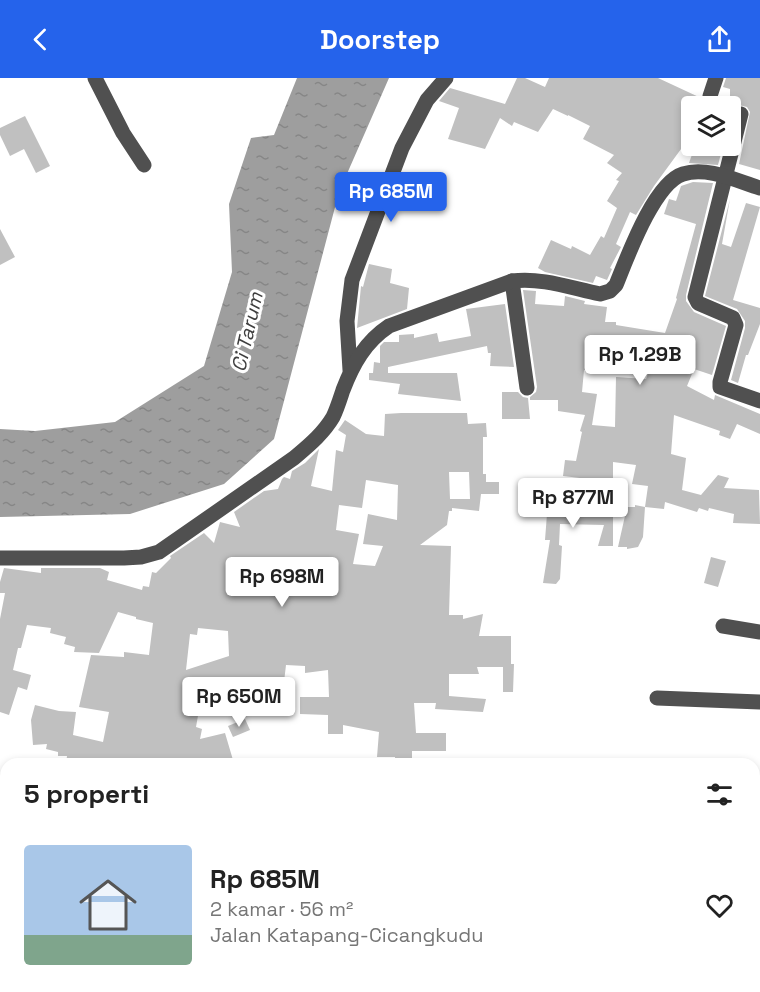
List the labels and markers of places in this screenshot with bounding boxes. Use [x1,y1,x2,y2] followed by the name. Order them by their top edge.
[336,172,446,223] pin: Rp 685M
[578,335,702,386] pin: Rp 1.29B
[518,478,628,529] pin: Rp 877M
[227,557,337,608] pin: Rp 698M
[184,677,294,728] pin: Rp 650M

